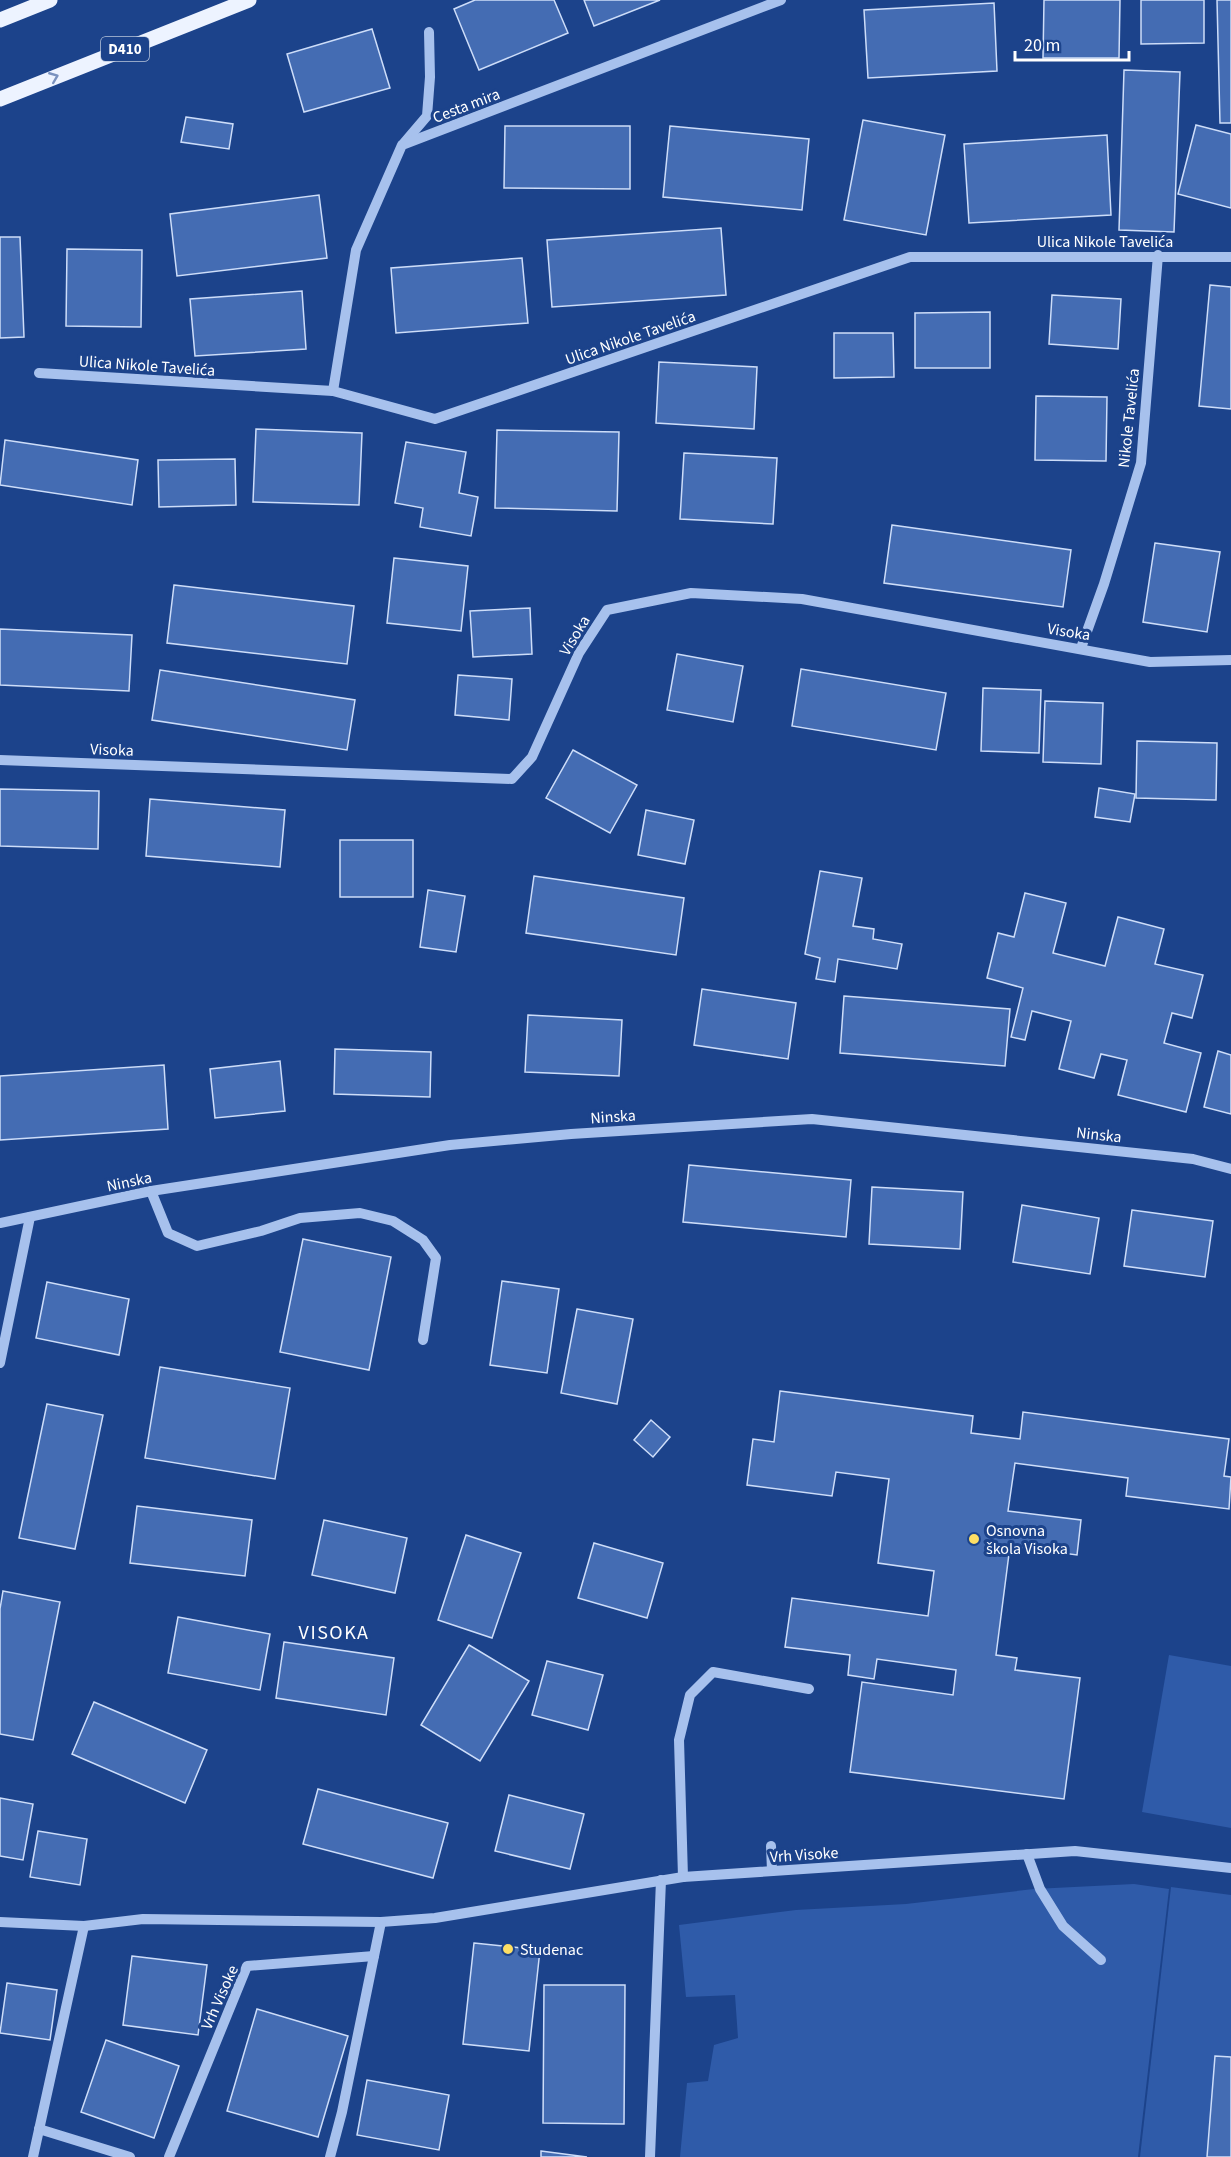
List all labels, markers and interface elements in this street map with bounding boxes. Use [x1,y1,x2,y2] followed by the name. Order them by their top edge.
[1015,24,1129,62] scale bar
[1024,33,1060,58] text: 20 m
[101,37,149,61] road number: D410
[48,72,59,84] one-way arrow
[430,83,503,129] street label: Cesta mira
[1037,231,1173,253] street label: Ulica Nikole Tavelića
[562,305,698,371] street label: Ulica Nikole Tavelića
[78,350,216,382] street label: Ulica Nikole Tavelića
[1113,367,1145,469] street label: Nikole Tavelića
[554,611,595,660] street label: Visoka
[1046,618,1092,646] street label: Visoka
[90,738,134,762] street label: Visoka
[590,1104,637,1130] street label: Ninska
[1075,1122,1123,1148] street label: Ninska
[105,1166,154,1197] street label: Ninska
[986,1520,1068,1560] place label: Osnovna škola Visoka
[967,1532,981,1546] marker: Osnovna škola Visoka
[299,1619,369,1647] district label: VISOKA
[769,1842,839,1868] street label: Vrh Visoke
[520,1939,583,1961] place label: Studenac
[501,1942,515,1956] marker: Studenac
[196,1962,244,2033] street label: Vrh Visoke

